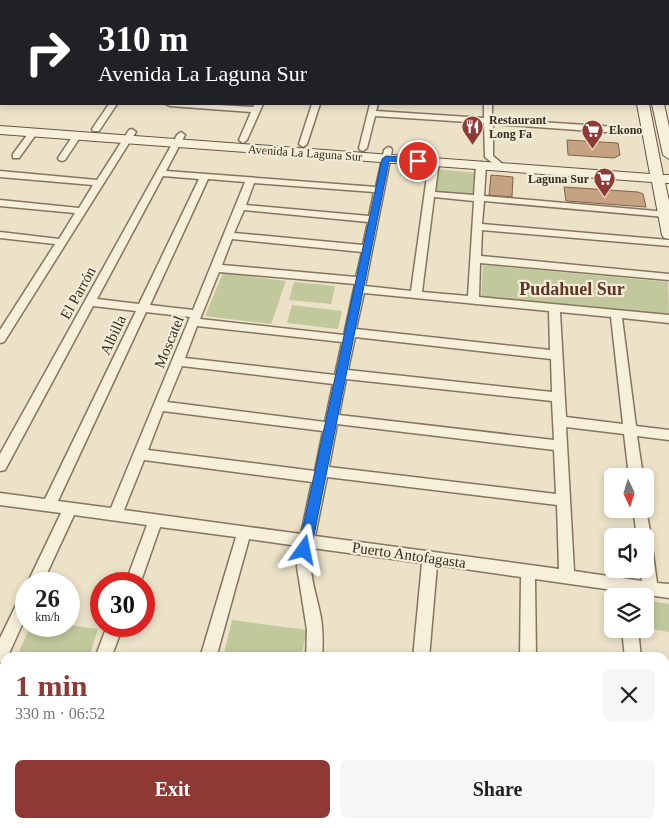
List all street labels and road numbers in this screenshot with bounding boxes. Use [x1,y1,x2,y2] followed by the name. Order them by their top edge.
[248,142,362,164] street label: Avenida La Laguna Sur
[57,264,99,322] street label: El Parrón
[97,312,129,357] street label: Albilla
[151,314,187,370] street label: Moscatel
[351,539,467,571] street label: Puerto Antofagasta

